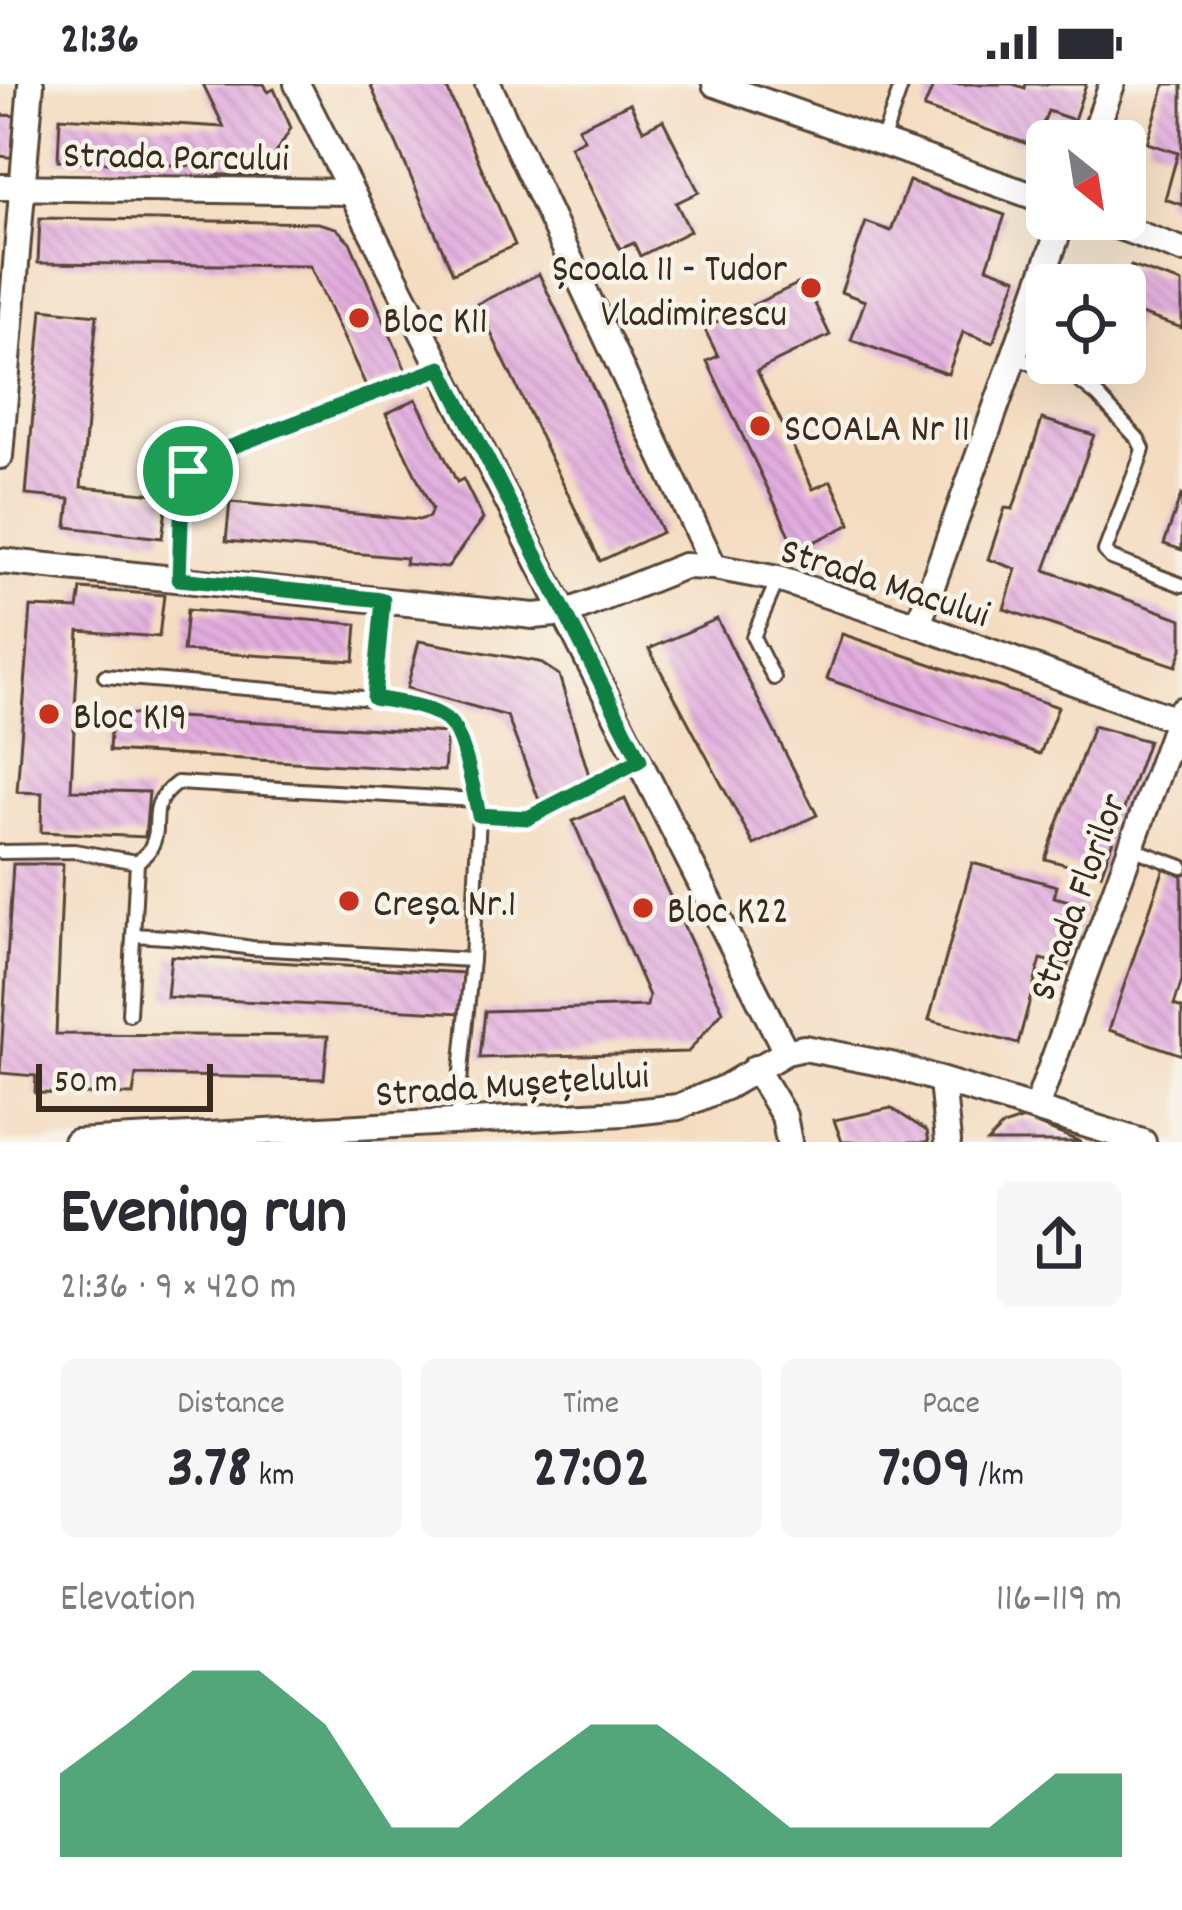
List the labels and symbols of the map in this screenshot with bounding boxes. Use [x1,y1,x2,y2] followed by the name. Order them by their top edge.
[1026,120,1146,240] north arrow
[62,131,289,190] street label: Strada Parcului
[552,245,788,345] place label: Școala 11 - Tudor Vladimirescu
[798,275,824,301] marker: Școala 11 - Tudor Vladimirescu
[383,297,488,352] place label: Bloc K11
[346,305,372,331] marker: Bloc K11
[784,405,970,460] place label: SCOALA Nr 11
[747,413,773,439] marker: SCOALA Nr 11
[137,420,239,522] pin
[772,527,996,646] street label: Strada Macului
[73,693,187,748] place label: Bloc K19
[36,701,62,727] marker: Bloc K19
[1018,787,1144,1009] street label: Strada Florilor
[373,880,516,935] place label: Creșa Nr.1
[667,887,789,942] place label: Bloc K22
[336,888,362,914] marker: Creșa Nr.1
[630,895,656,921] marker: Bloc K22
[374,1051,651,1125] street label: Strada Mușețelului
[36,1058,213,1111] scale bar

